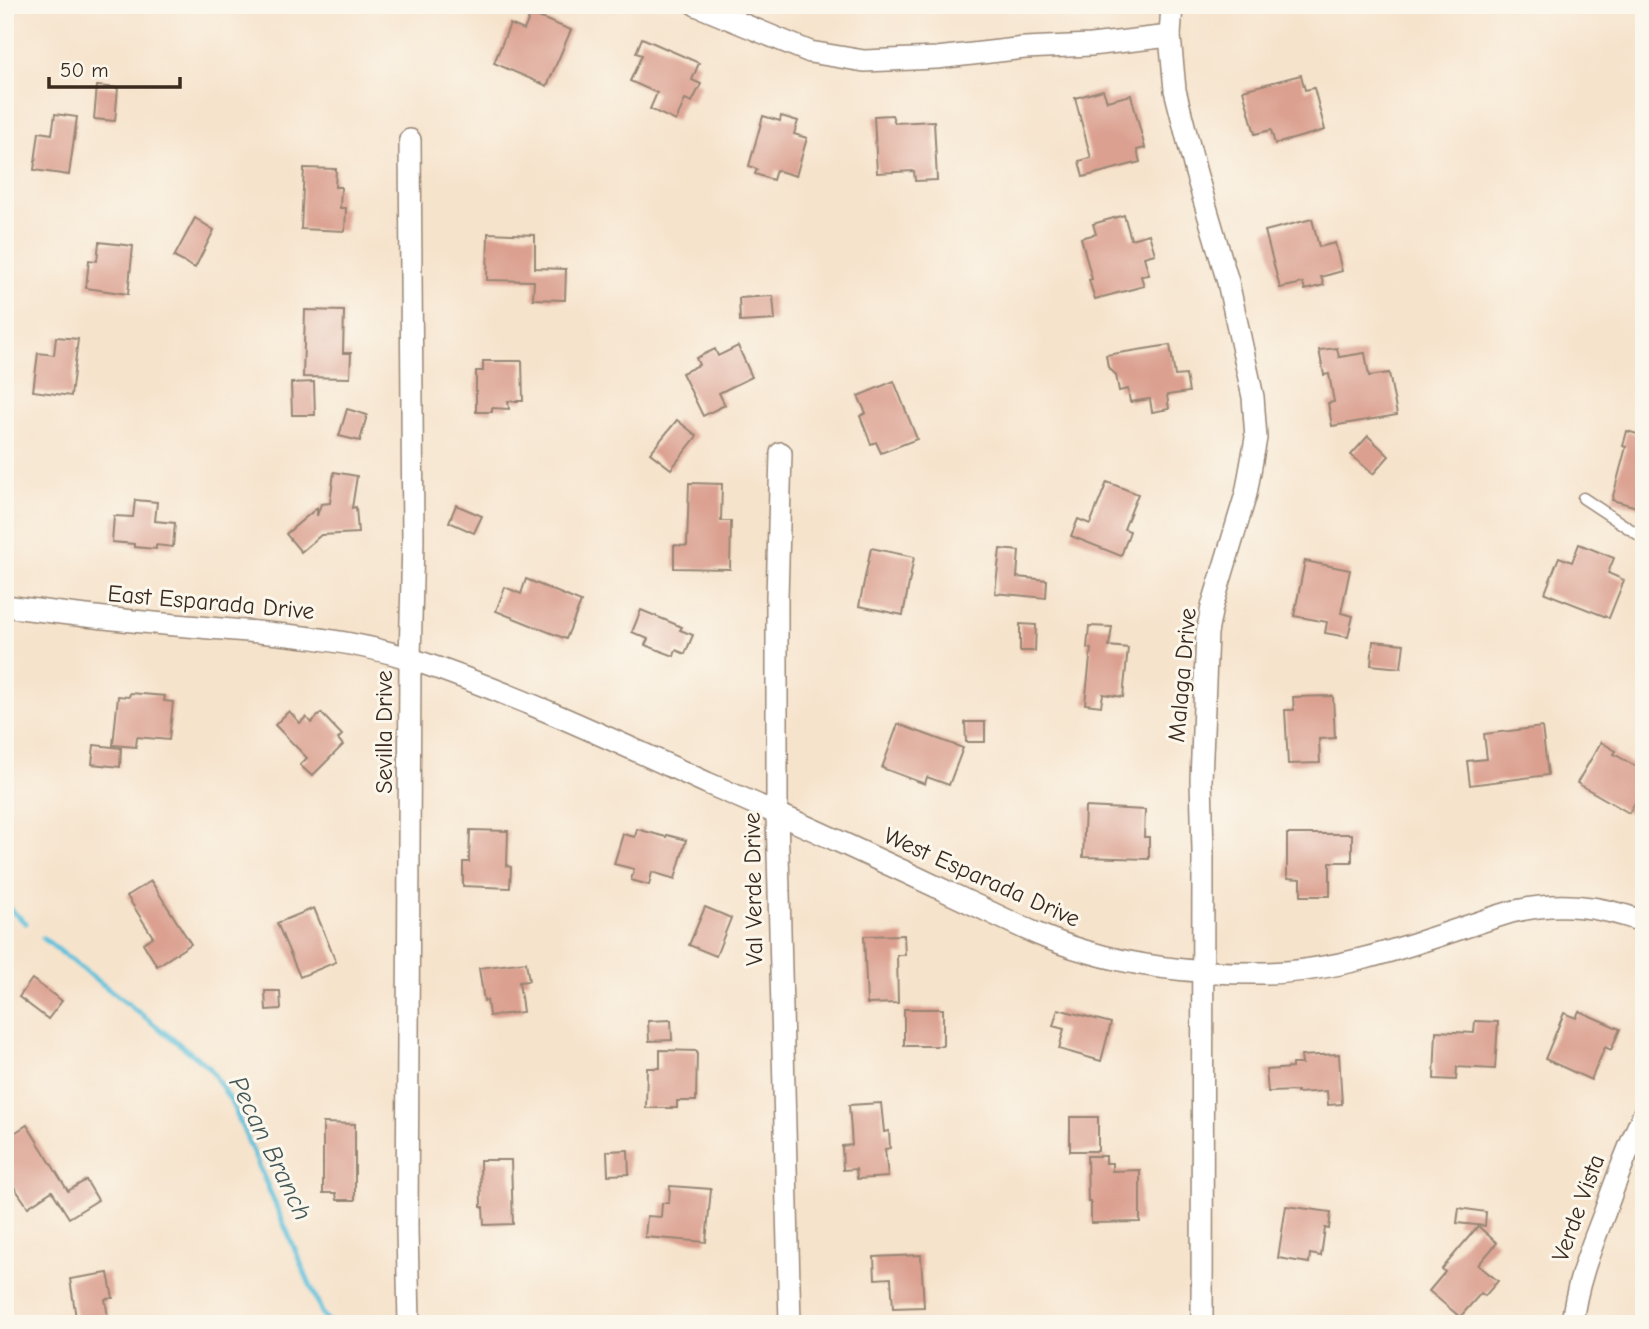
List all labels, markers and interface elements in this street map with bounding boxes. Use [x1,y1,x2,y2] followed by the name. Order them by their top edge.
[49,46,180,90] scale bar
[60,58,109,82] text: 50 m
[106,579,316,625] street label: East Esparada Drive
[1162,607,1202,743] street label: Malaga Drive
[370,670,398,794] street label: Sevilla Drive
[738,812,768,966] street label: Val Verde Drive
[880,821,1084,933] street label: West Esparada Drive
[222,1071,318,1225] water label: Pecan Branch
[1546,1151,1610,1265] street label: Verde Vista

